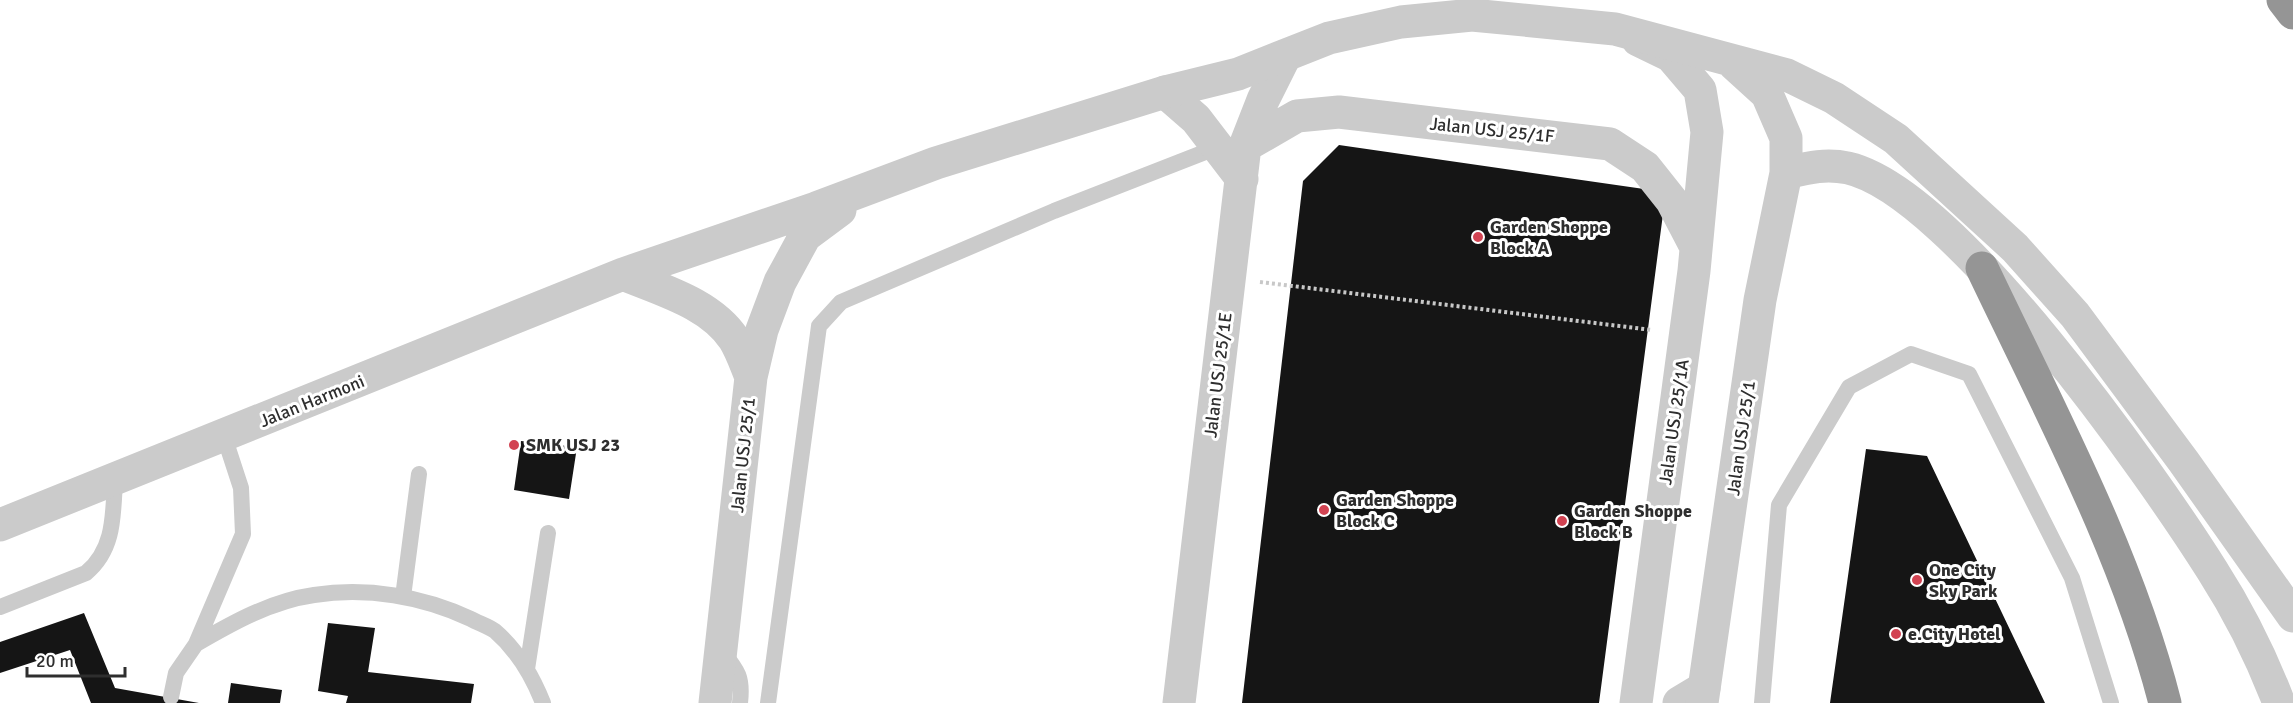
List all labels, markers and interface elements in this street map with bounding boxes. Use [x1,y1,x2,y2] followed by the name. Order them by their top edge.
[1429,113,1555,147] street label: Jalan USJ 25/1F
[1490,216,1608,259] place label: Garden Shoppe Block A
[1471,230,1485,244] marker: Garden Shoppe Block A
[1199,311,1237,439] street label: Jalan USJ 25/1E
[1654,358,1694,486] street label: Jalan USJ 25/1A
[256,370,368,432] street label: Jalan Harmoni
[1722,379,1760,497] street label: Jalan USJ 25/1
[726,396,760,514] street label: Jalan USJ 25/1
[526,434,620,456] place label: SMK USJ 23
[507,438,521,452] marker: SMK USJ 23
[1336,489,1454,532] place label: Garden Shoppe Block C
[1574,500,1692,543] place label: Garden Shoppe Block B
[1317,503,1331,517] marker: Garden Shoppe Block C
[1555,514,1569,528] marker: Garden Shoppe Block B
[1929,559,1998,602] place label: One City Sky Park
[1910,573,1924,587] marker: One City Sky Park
[1908,623,2001,645] place label: e.City Hotel
[1889,627,1903,641] marker: e.City Hotel
[27,640,124,678] scale bar
[36,650,74,672] text: 20 m

